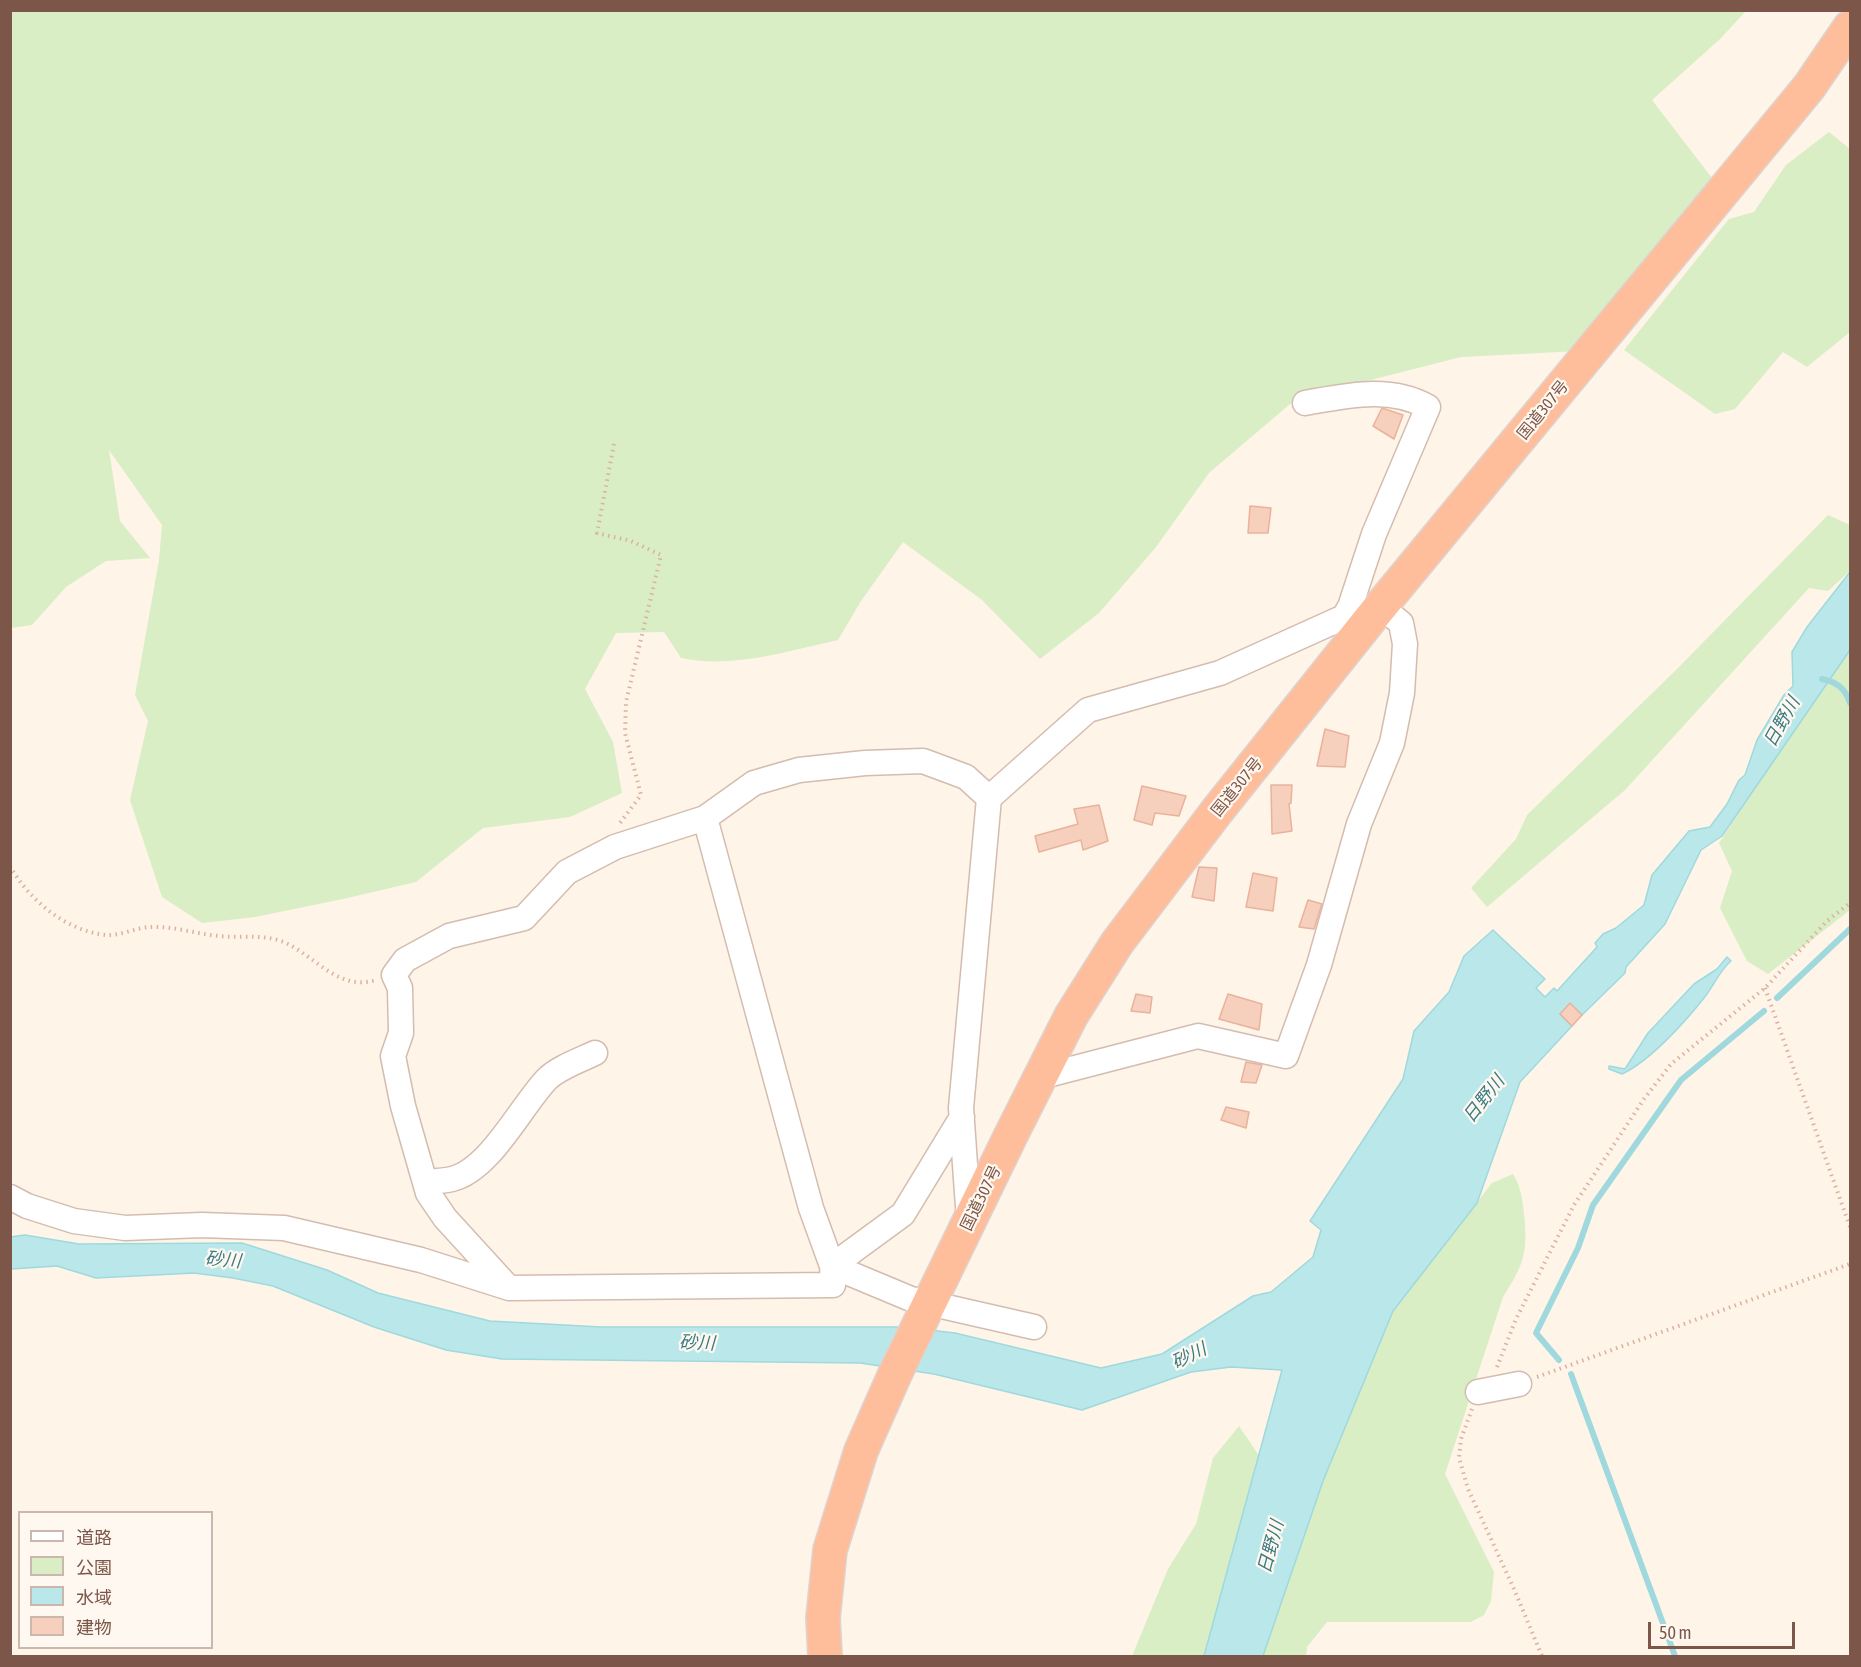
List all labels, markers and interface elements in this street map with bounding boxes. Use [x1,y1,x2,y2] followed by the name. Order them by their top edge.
[1513,377,1573,443] street label: 国道307号
[1759,693,1805,751] water label: 日野川
[1207,754,1267,820] street label: 国道307号
[1459,1071,1509,1127] water label: 日野川
[957,1162,1005,1234] street label: 国道307号
[204,1248,242,1272] water label: 砂川
[679,1332,715,1354] water label: 砂川
[1168,1338,1210,1374] water label: 砂川
[18,1511,213,1649] legend
[1254,1518,1288,1576] water label: 日野川
[76,1527,112,1548] text: 道路
[76,1557,112,1578] text: 公園
[76,1587,112,1608] text: 水域
[1651,1610,1798,1648] scale bar
[76,1617,112,1638] text: 建物
[1659,1622,1691,1643] text: 50 m

